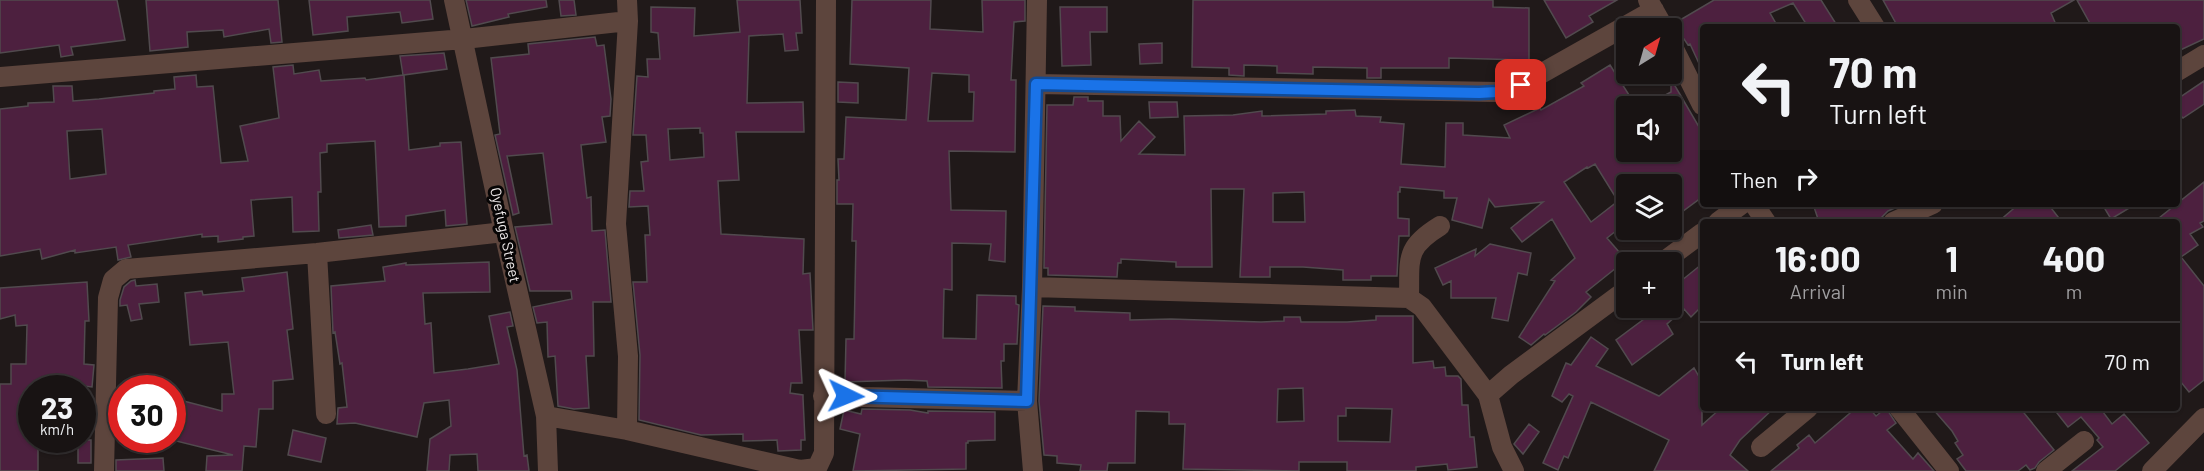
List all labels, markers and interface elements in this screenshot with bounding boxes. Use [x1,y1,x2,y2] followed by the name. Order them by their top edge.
[1616,18,1682,84] north arrow
[1616,18,1682,318] map controls
[1829,46,1917,96] text: 70 m
[1730,48,1808,126] icon: left
[1495,59,1546,110] pin
[1504,68,1537,101] icon: arrive
[1616,96,1682,162] button: sound
[1829,97,1927,129] text: Turn left
[1790,162,1823,195] icon: right
[1730,166,1778,192] text: Then
[1616,174,1682,240] button: layers
[487,186,525,284] street label: Oyefuga Street
[1775,236,1861,279] text: 16:00
[1945,236,1958,279] text: 1
[2043,236,2105,279] text: 400
[1616,252,1682,318] button: +
[1790,279,1846,303] text: Arrival
[1935,279,1968,303] text: min
[2066,279,2082,303] text: m
[1730,345,1763,378] icon: left
[1781,348,1864,374] text: Turn left
[2105,348,2150,374] text: 70 m
[814,364,878,428] position arrow
[108,375,186,453] speed limit sign: 30
[41,389,73,425] text: 23
[40,420,74,438] text: km/h

